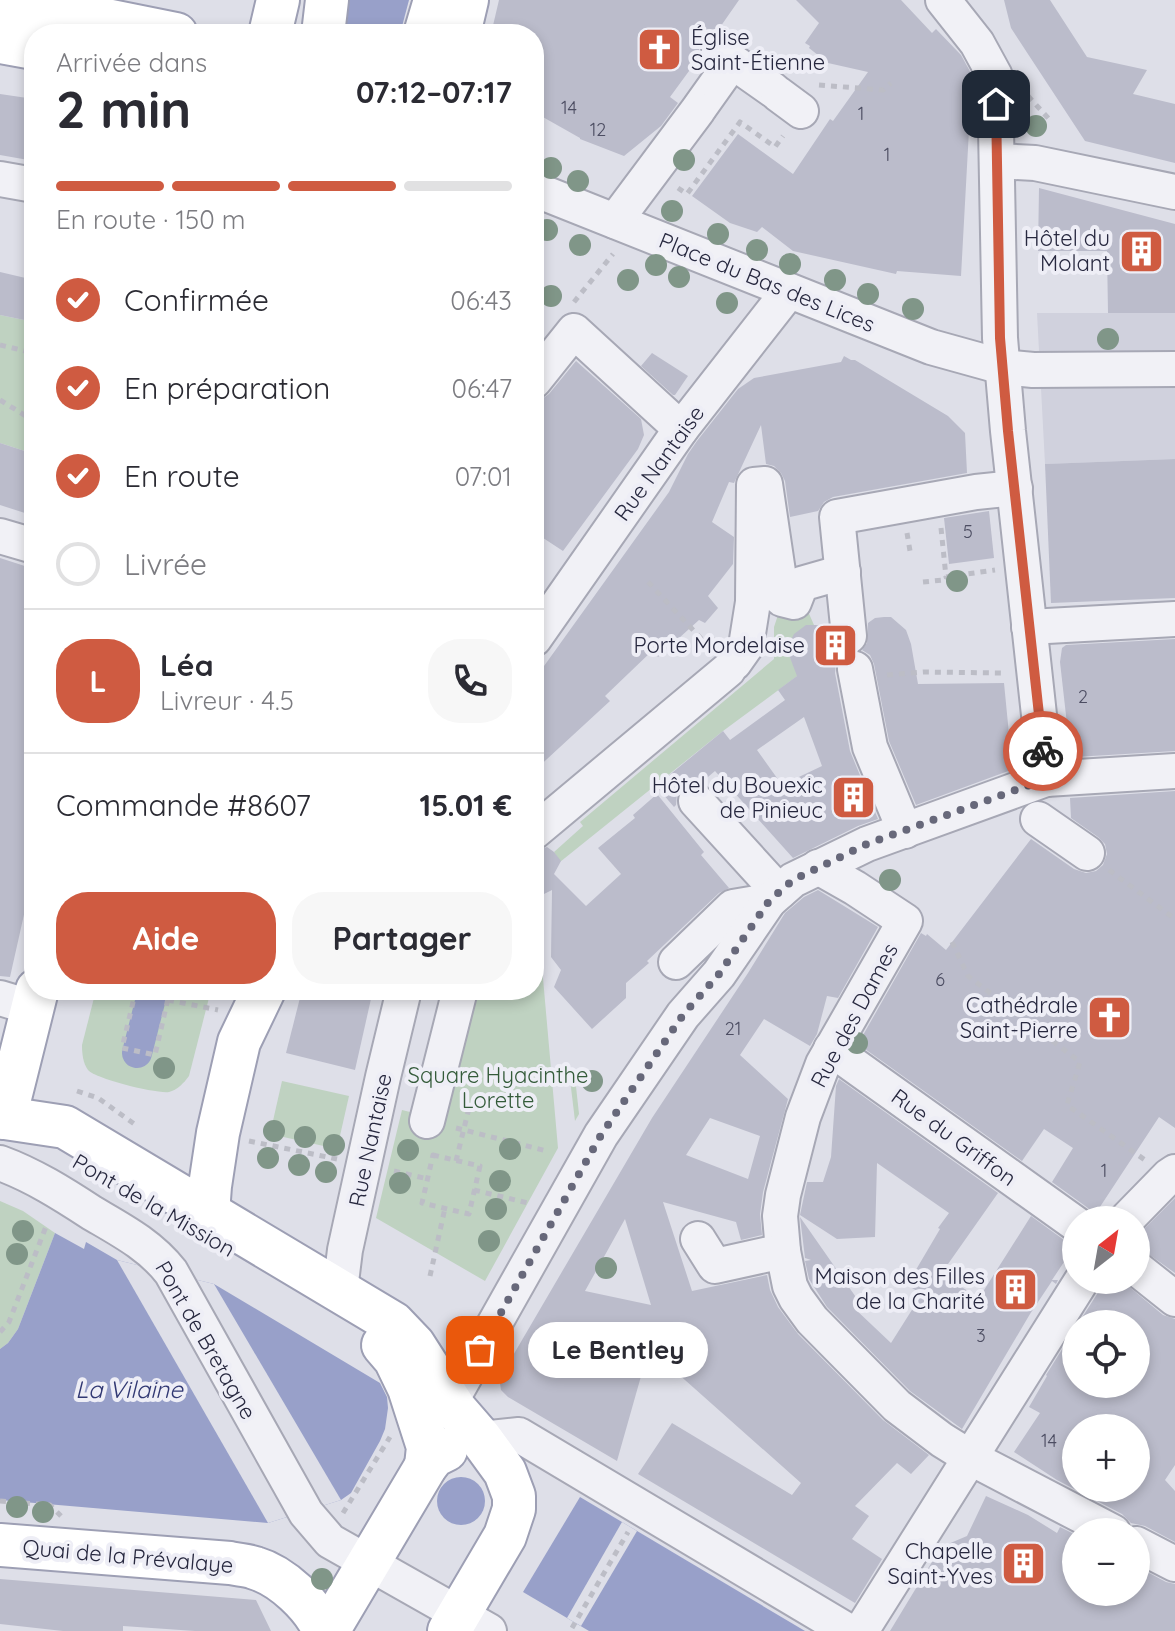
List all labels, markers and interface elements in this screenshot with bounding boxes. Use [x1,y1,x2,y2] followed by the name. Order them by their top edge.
[691,23,825,76] place label: Église Saint-Étienne
[636,26,684,74] church icon: Église Saint-Étienne
[56,46,207,79] text: Arrivée dans
[962,70,1030,138] pin
[356,73,512,111] text: 07:12–07:17
[56,76,191,141] text: 2 min
[974,82,1018,126] icon: home
[561,96,577,119] house number: 14
[858,102,864,125] house number: 1
[590,118,606,141] house number: 12
[884,143,890,166] house number: 1
[56,203,246,236] text: En route · 150 m
[1024,224,1110,277] place label: Hôtel du Molant
[655,226,879,338] street label: Place du Bas des Lices
[1117,227,1165,275] building icon: Hôtel du Molant
[56,278,100,322] icon: check
[124,281,269,319] text: Confirmée
[450,284,512,317] text: 06:43
[56,366,100,410] icon: check
[124,369,330,407] text: En préparation
[451,372,512,405] text: 06:47
[608,400,710,526] street label: Rue Nantaise
[56,454,100,498] icon: check
[124,457,240,495] text: En route
[455,460,512,493] text: 07:01
[963,520,973,543] house number: 5
[124,545,207,583] text: Livrée
[812,621,860,669] building icon: Porte Mordelaise
[633,631,805,659] place label: Porte Mordelaise
[428,639,512,723] button: phone
[160,646,214,684] text: Léa
[90,662,106,700] text: L
[160,684,294,717] text: Livreur · 4.5
[1078,685,1088,708] house number: 2
[1003,711,1083,791] courier
[1021,729,1065,773] icon: bike
[652,771,823,824] place label: Hôtel du Bouexic de Pinieuc
[830,774,878,822] building icon: Hôtel du Bouexic de Pinieuc
[56,786,311,824] text: Commande #8607
[419,786,512,824] text: 15.01 €
[56,892,276,984] button: Aide
[292,892,512,984] button: Partager
[804,938,904,1092] street label: Rue des Dames
[935,968,945,991] house number: 6
[960,991,1078,1044] place label: Cathédrale Saint-Pierre
[1085,994,1133,1042] church icon: Cathédrale Saint-Pierre
[725,1017,741,1040] house number: 21
[408,1061,588,1114] park label: Square Hyacinthe Lorette
[342,1071,398,1209] street label: Rue Nantaise
[886,1082,1022,1192] street label: Rue du Griffon
[68,1147,240,1263] street label: Pont de la Mission
[1101,1159,1107,1182] house number: 1
[1062,1206,1150,1294] north arrow
[1062,1206,1150,1606] map controls
[149,1256,263,1424] street label: Pont de Bretagne
[815,1262,985,1315] place label: Maison des Filles de la Charité
[992,1265,1040,1313] building icon: Maison des Filles de la Charité
[1062,1310,1150,1398] button: locate
[446,1316,514,1384] pin
[528,1322,708,1378] callout: Le Bentley
[976,1324,986,1347] house number: 3
[458,1328,502,1372] icon: bag
[552,1333,684,1366] text: Le Bentley
[75,1374,184,1404] water label: La Vilaine
[1062,1414,1150,1502] button: +
[1041,1429,1057,1452] house number: 14
[1062,1518,1150,1606] button: −
[22,1533,234,1579] street label: Quai de la Prévalaye
[887,1537,993,1590] place label: Chapelle Saint-Yves
[1000,1540,1048,1588] building icon: Chapelle Saint-Yves

